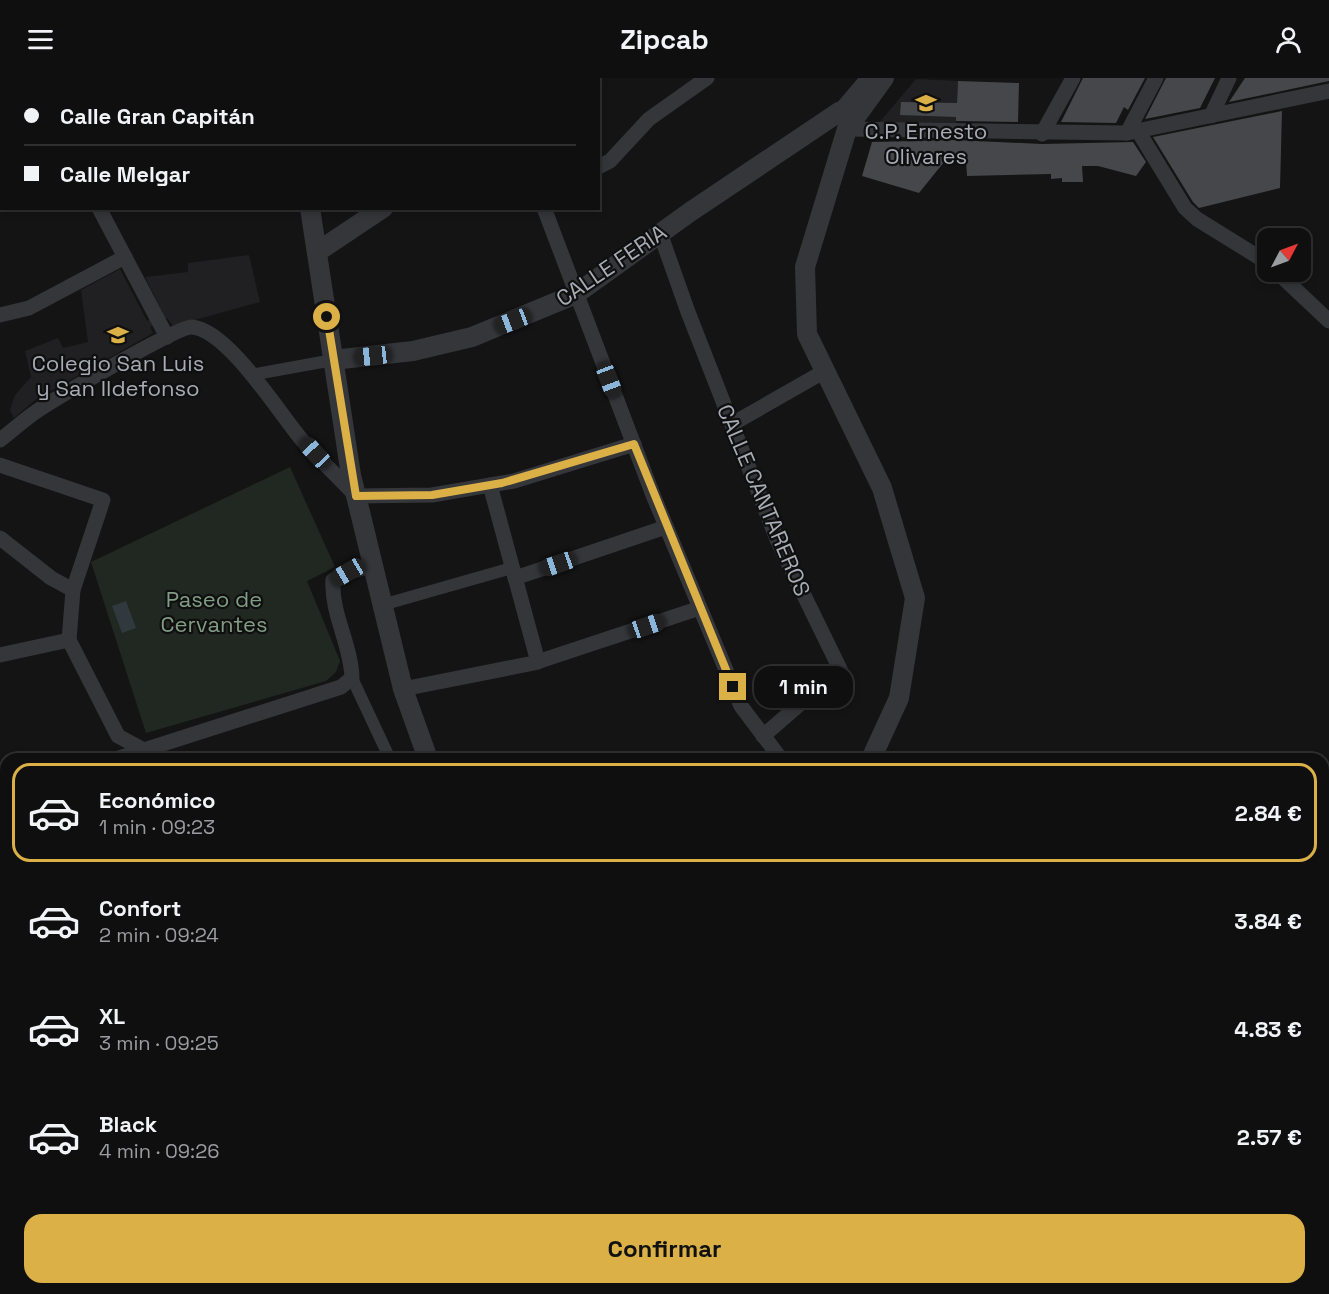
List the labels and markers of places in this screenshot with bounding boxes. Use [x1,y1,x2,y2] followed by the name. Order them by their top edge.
[914,91,938,115] school or university icon: C.P. Ernesto Olivares
[865,117,987,170] place label: C.P. Ernesto Olivares
[106,323,130,347] school or university icon: Colegio San Luis y San Ildefonso
[32,349,204,402] place label: Colegio San Luis y San Ildefonso

